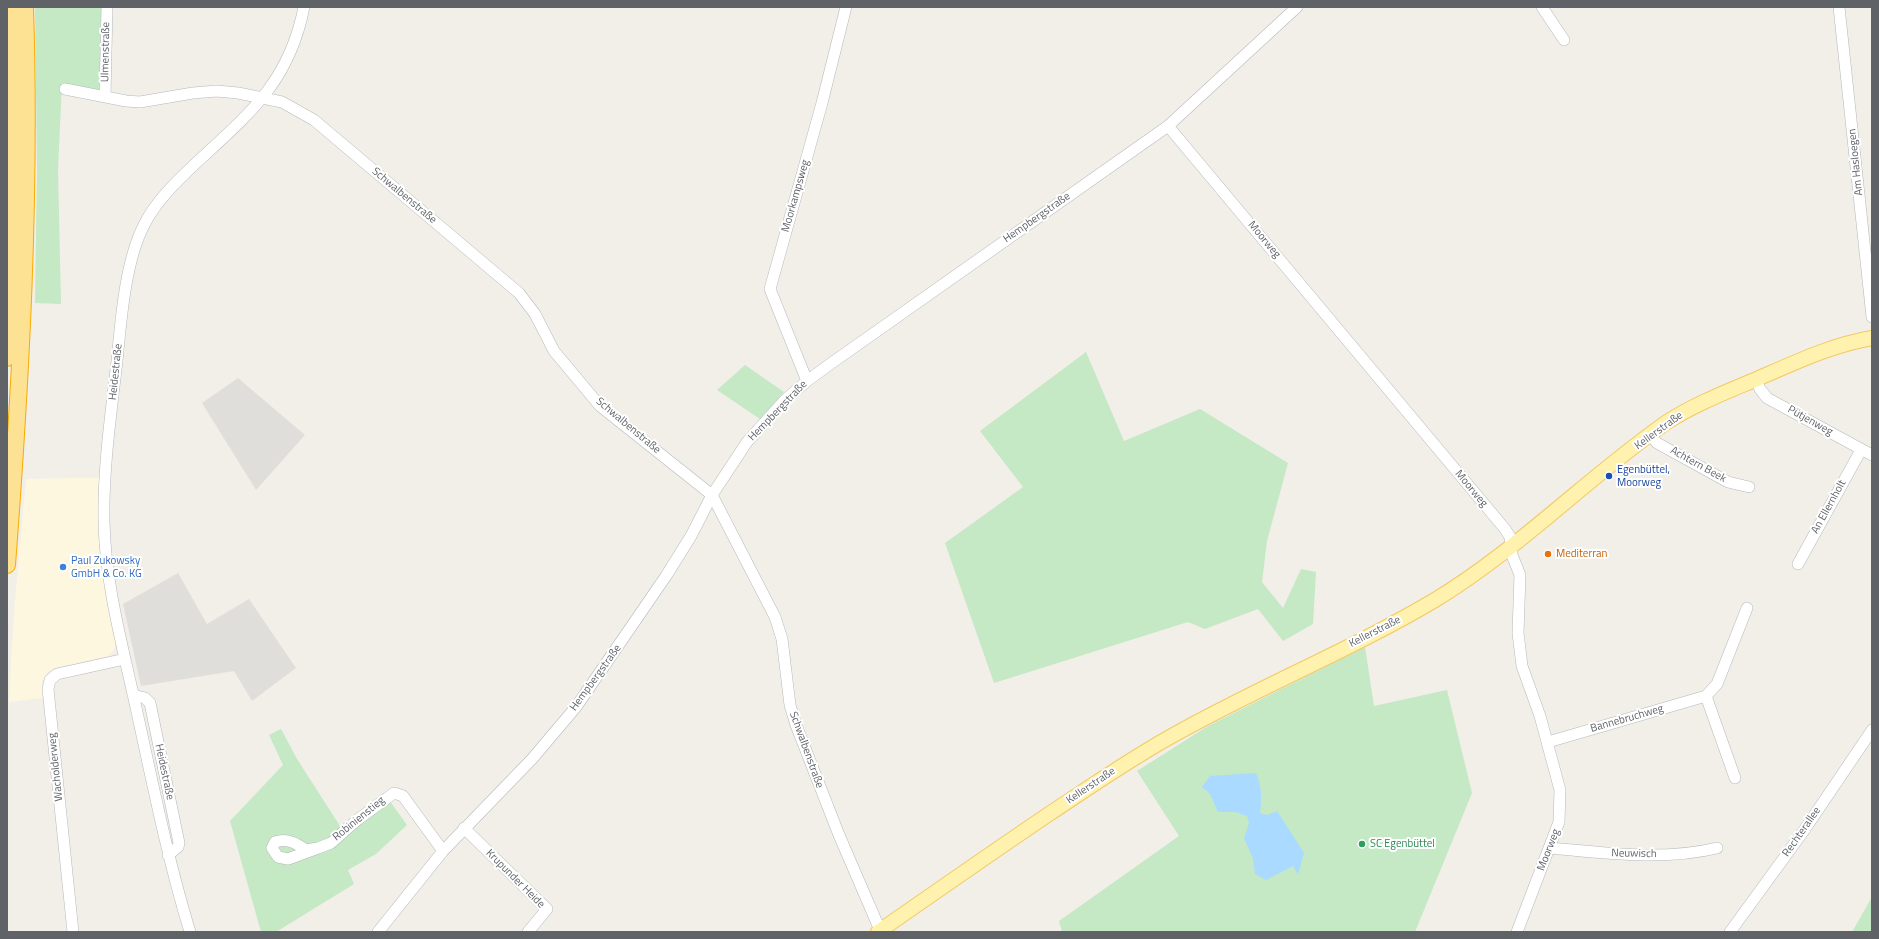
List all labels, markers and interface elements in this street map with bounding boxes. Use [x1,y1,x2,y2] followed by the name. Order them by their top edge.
[99,22,113,82] street label: Ulmenstraße
[1846,128,1866,196] street label: Am Hasloegen
[779,158,813,234] street label: Moorkampsweg
[369,165,439,227] street label: Schwalbenstraße
[1001,190,1073,246] street label: Hempbergstraße
[1245,219,1283,261] street label: Moorweg
[106,343,126,401] street label: Heidestraße
[746,378,810,444] street label: Hempbergstraße
[593,395,663,457] street label: Schwalbenstraße
[1785,403,1835,439] street label: Pütjenweg
[1632,409,1686,453] street label: Kellerstraße
[1668,444,1728,486] street label: Achtern Beek
[1617,463,1670,489] place label: Egenbüttel, Moorweg
[1452,468,1490,510] street label: Moorweg
[1604,471,1614,481] marker: Egenbüttel, Moorweg
[1809,478,1849,536] street label: An Ellernholt
[1556,547,1607,561] place label: Mediterran
[1543,549,1553,559] marker: Mediterran
[71,554,142,580] place label: Paul Zukowsky GmbH & Co. KG
[58,562,68,572] marker: Paul Zukowsky GmbH & Co. KG
[1347,613,1403,651] street label: Kellerstraße
[568,642,624,714] street label: Hempbergstraße
[1589,702,1665,736] street label: Bannebruchweg
[786,710,826,790] street label: Schwalbenstraße
[46,732,66,802] street label: Wacholderweg
[152,743,176,801] street label: Heidestraße
[1064,765,1118,807] street label: Kellerstraße
[330,794,388,844] street label: Robinienstieg
[1780,805,1824,859] street label: Rechterallee
[1535,827,1563,873] street label: Moorweg
[1370,837,1435,851] place label: SC Egenbüttel
[1357,839,1367,849] marker: SC Egenbüttel
[483,847,547,911] street label: Krupunder Heide
[1611,847,1657,861] street label: Neuwisch

